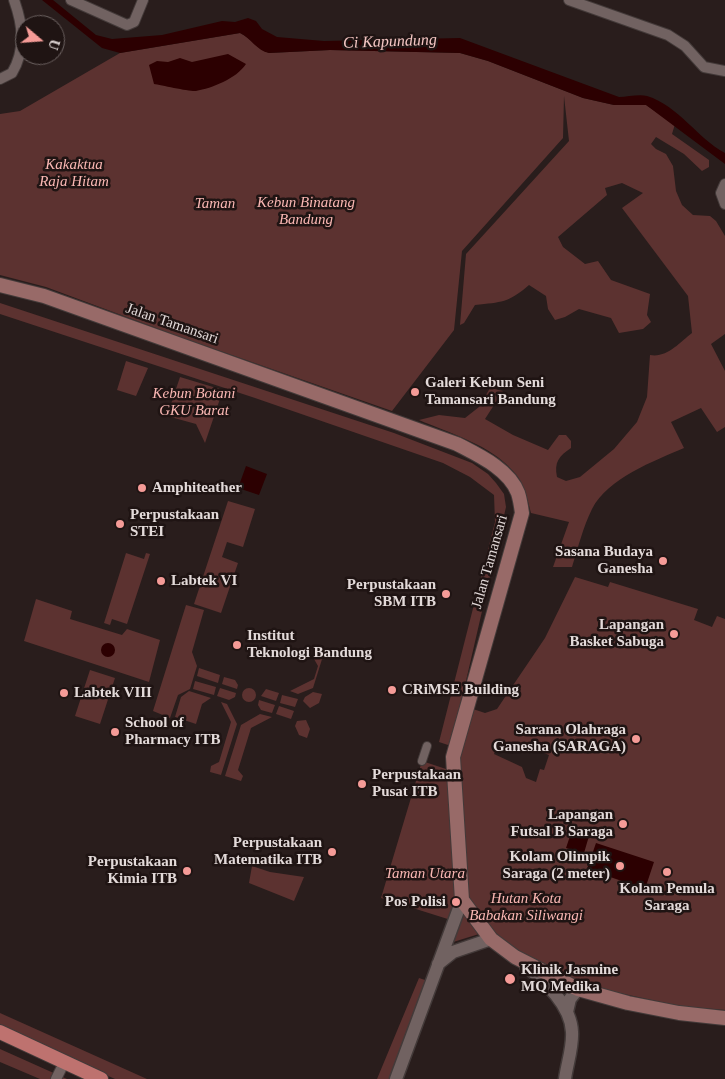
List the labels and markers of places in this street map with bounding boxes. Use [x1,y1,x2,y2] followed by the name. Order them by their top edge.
[425,374,556,409] place label: Galeri Kebun Seni Tamansari Bandung
[409,386,421,398] marker: Galeri Kebun Seni Tamansari Bandung
[152,479,242,497] place label: Amphiteather
[136,482,148,494] marker: Amphiteather
[130,506,219,541] place label: Perpustakaan STEI
[114,518,126,530] marker: Perpustakaan STEI
[555,543,653,578] place label: Sasana Budaya Ganesha
[657,555,669,567] marker: Sasana Budaya Ganesha
[171,572,237,590] place label: Labtek VI
[155,575,167,587] marker: Labtek VI
[347,576,436,611] place label: Perpustakaan SBM ITB
[440,588,452,600] marker: Perpustakaan SBM ITB
[569,616,664,651] place label: Lapangan Basket Sabuga
[247,627,372,662] place label: Institut Teknologi Bandung
[668,628,680,640] marker: Lapangan Basket Sabuga
[231,639,243,651] marker: Institut Teknologi Bandung
[402,681,519,699] place label: CRiMSE Building
[74,684,152,702] place label: Labtek VIII
[386,684,398,696] marker: CRiMSE Building
[58,687,70,699] marker: Labtek VIII
[125,714,220,749] place label: School of Pharmacy ITB
[493,721,626,756] place label: Sarana Olahraga Ganesha (SARAGA)
[109,726,121,738] marker: School of Pharmacy ITB
[630,733,642,745] marker: Sarana Olahraga Ganesha (SARAGA)
[372,766,461,801] place label: Perpustakaan Pusat ITB
[356,778,368,790] marker: Perpustakaan Pusat ITB
[510,806,613,841] place label: Lapangan Futsal B Saraga
[617,818,629,830] marker: Lapangan Futsal B Saraga
[214,834,322,869] place label: Perpustakaan Matematika ITB
[326,846,338,858] marker: Perpustakaan Matematika ITB
[503,848,610,883] place label: Kolam Olimpik Saraga (2 meter)
[88,853,177,888] place label: Perpustakaan Kimia ITB
[614,860,626,872] marker: Kolam Olimpik Saraga (2 meter)
[181,865,193,877] marker: Perpustakaan Kimia ITB
[661,866,673,878] marker: Kolam Pemula Saraga
[619,880,715,915] place label: Kolam Pemula Saraga
[385,893,446,911] place label: Pos Polisi
[450,896,462,908] marker: Pos Polisi
[521,961,618,996] place label: Klinik Jasmine MQ Medika
[503,972,517,986] marker: Klinik Jasmine MQ Medika

